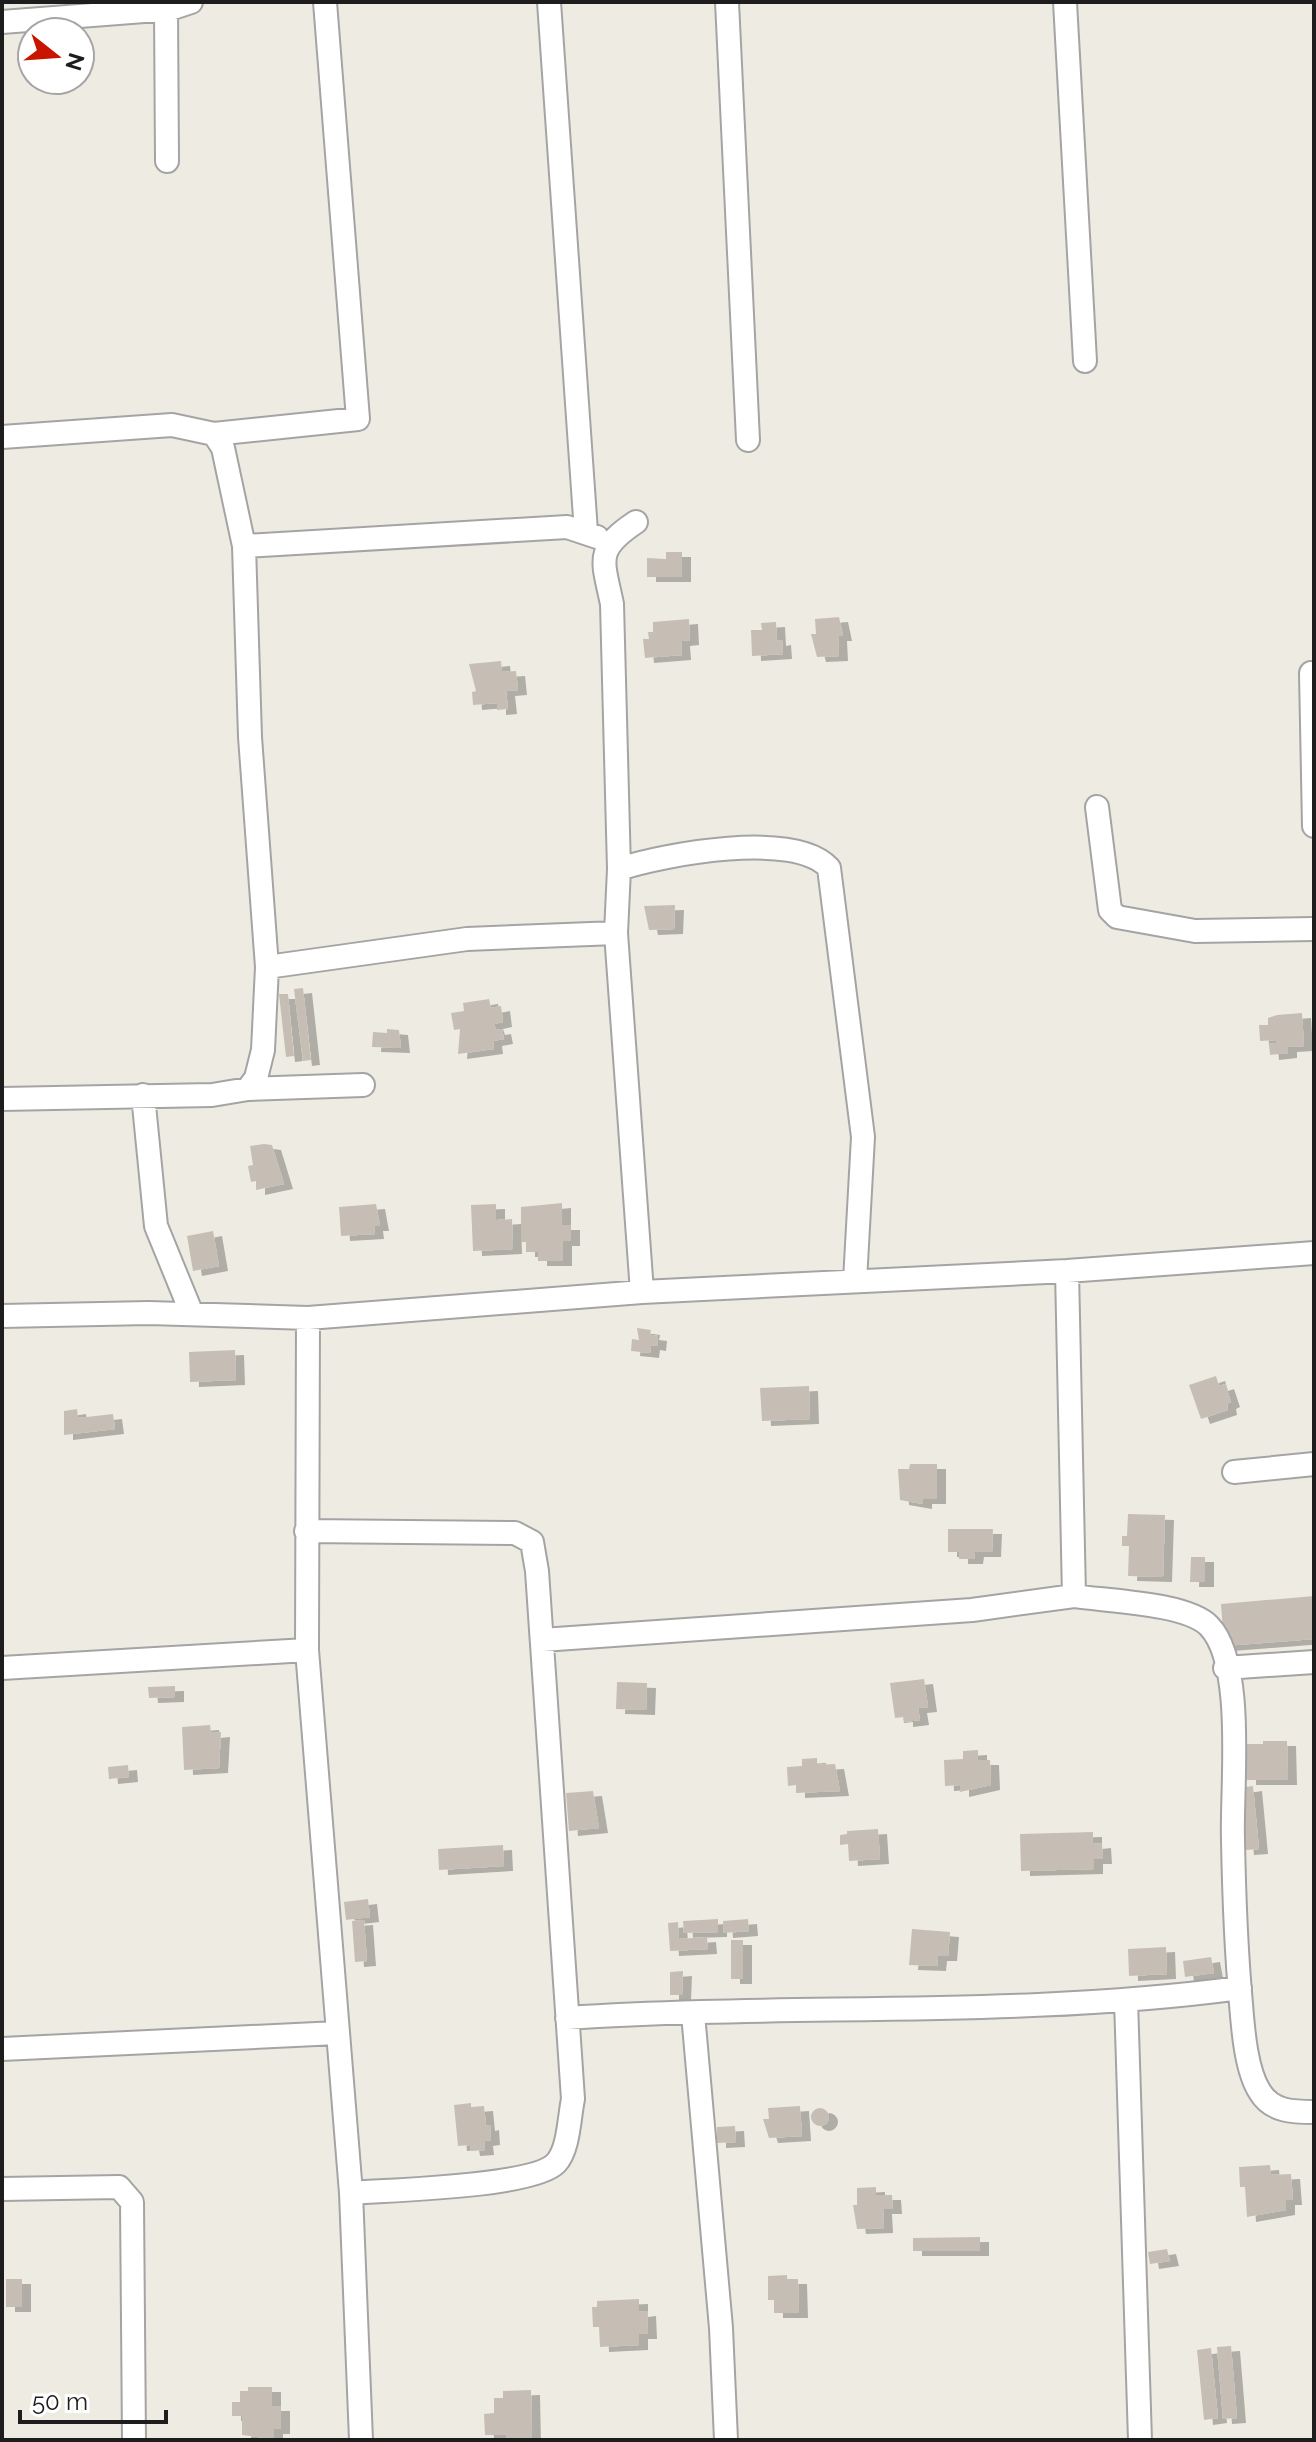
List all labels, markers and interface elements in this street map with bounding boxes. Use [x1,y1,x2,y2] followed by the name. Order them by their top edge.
[16,16,96,96] north arrow
[60,50,90,74] text: N
[20,2374,166,2424] scale bar
[32,2387,88,2416] text: 50 m

